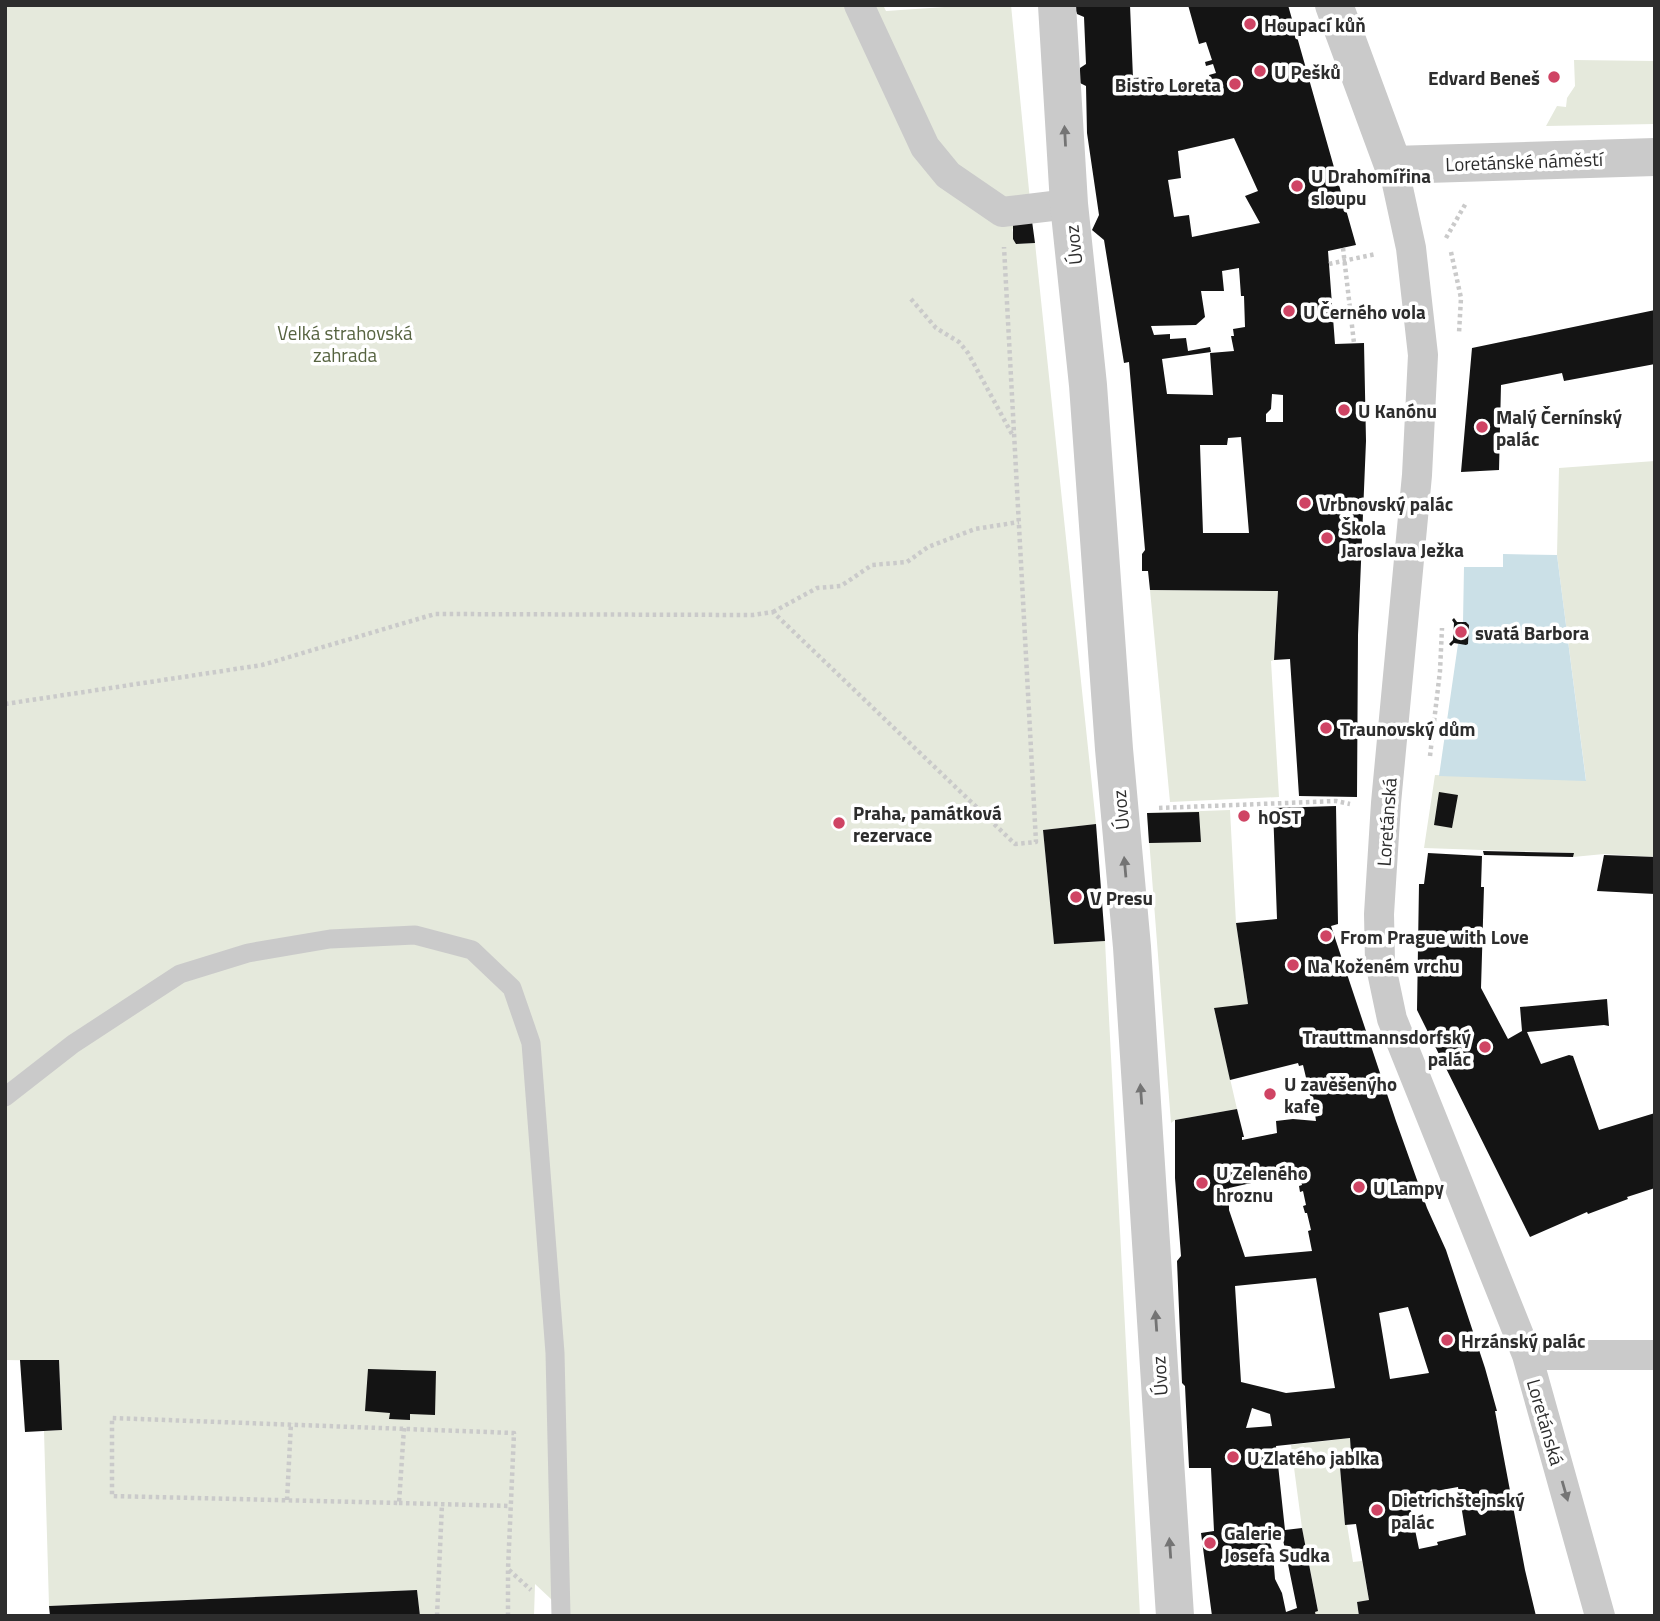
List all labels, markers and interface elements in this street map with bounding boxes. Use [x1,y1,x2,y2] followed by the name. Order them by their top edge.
[1264,10,1366,39] place label: Houpací kůň
[1242,16,1258,32] marker: Houpací kůň
[1274,57,1341,86] place label: U Pešků
[1252,63,1268,79] marker: U Pešků
[1428,63,1540,92] place label: Edvard Beneš
[1546,69,1562,85] marker: Edvard Beneš
[1115,70,1221,99] place label: Bistro Loreta
[1227,76,1243,92] marker: Bistro Loreta
[1059,125,1070,147] one-way arrow
[1445,144,1605,178] street label: Loretánské náměstí
[1311,161,1431,212] place label: U Drahomířina sloupu
[1289,178,1305,194] marker: U Drahomířina sloupu
[1056,224,1090,266] street label: Úvoz
[1303,297,1426,326] place label: U Černého vola
[1281,303,1297,319] marker: U Černého vola
[277,318,413,369] park label: Velká strahovská zahrada
[1358,396,1437,425] place label: U Kanónu
[1336,402,1352,418] marker: U Kanónu
[1496,402,1622,453] place label: Malý Černínský palác
[1474,419,1490,435] marker: Malý Černínský palác
[1319,489,1453,518] place label: Vrbnovský palác
[1297,495,1313,511] marker: Vrbnovský palác
[1341,513,1464,564] place label: Škola Jaroslava Ježka
[1319,530,1335,546] marker: Škola Jaroslava Ježka
[1475,618,1590,647] place label: svatá Barbora
[1453,624,1469,640] marker: svatá Barbora
[1340,714,1475,743] place label: Traunovský dům
[1318,720,1334,736] marker: Traunovský dům
[1368,776,1404,867] street label: Loretánská
[1104,789,1136,831] street label: Úvoz
[853,798,1002,849] place label: Praha, památková rezervace
[1258,802,1301,831] place label: hOST
[1236,808,1252,824] marker: hOST
[831,815,847,831] marker: Praha, památková rezervace
[1119,855,1130,877] one-way arrow
[1090,883,1153,912] place label: V Presu
[1068,889,1084,905] marker: V Presu
[1340,922,1529,951] place label: From Prague with Love
[1318,928,1334,944] marker: From Prague with Love
[1307,951,1460,980] place label: Na Koženém vrchu
[1285,957,1301,973] marker: Na Koženém vrchu
[1303,1022,1471,1073] place label: Trauttmannsdorfský palác
[1477,1039,1493,1055] marker: Trauttmannsdorfský palác
[1284,1069,1397,1120] place label: U zavěšenýho kafe
[1135,1082,1146,1104] one-way arrow
[1262,1086,1278,1102] marker: U zavěšenýho kafe
[1216,1158,1308,1209] place label: U Zeleného hroznu
[1373,1173,1444,1202] place label: U Lampy
[1194,1175,1210,1191] marker: U Zeleného hroznu
[1351,1179,1367,1195] marker: U Lampy
[1150,1309,1161,1331] one-way arrow
[1461,1326,1586,1355] place label: Hrzánský palác
[1439,1332,1455,1348] marker: Hrzánský palác
[1143,1355,1175,1397] street label: Úvoz
[1520,1375,1572,1469] street label: Loretánská
[1247,1443,1380,1472] place label: U Zlatého jablka
[1225,1449,1241,1465] marker: U Zlatého jablka
[1561,1481,1571,1502] one-way arrow
[1391,1485,1525,1536] place label: Dietrichštejnský palác
[1369,1502,1385,1518] marker: Dietrichštejnský palác
[1224,1518,1330,1569] place label: Galerie Josefa Sudka
[1202,1535,1218,1551] marker: Galerie Josefa Sudka
[1164,1536,1175,1558] one-way arrow

